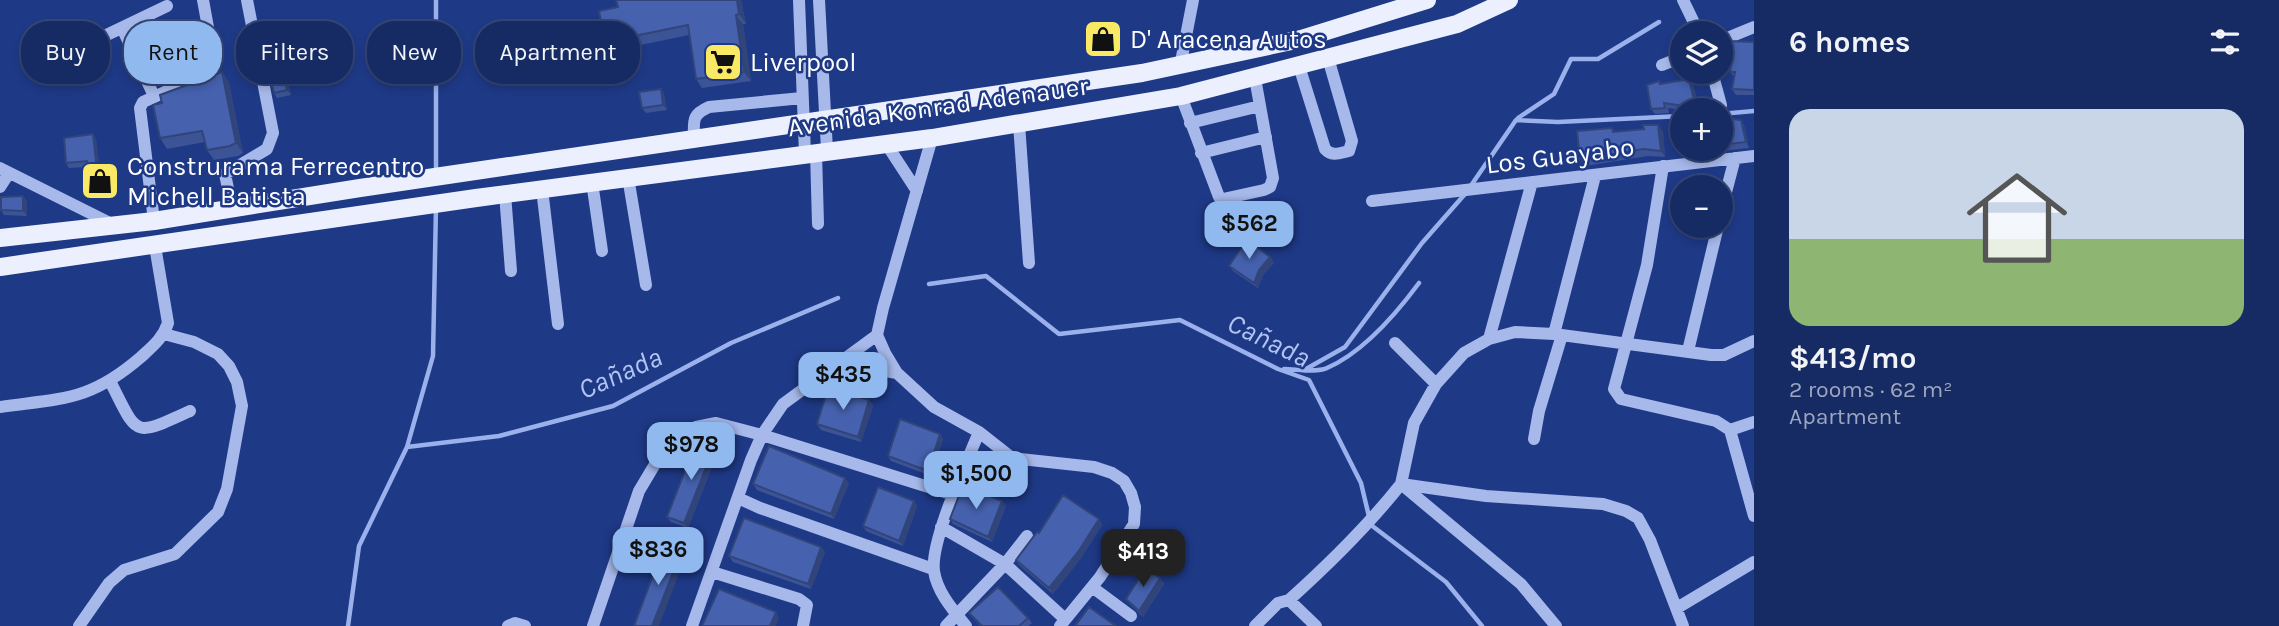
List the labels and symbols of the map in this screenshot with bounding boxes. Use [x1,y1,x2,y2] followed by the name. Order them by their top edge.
[1082,18,1124,60] shop icon: D' Aracena Autos
[1130,24,1327,55] place label: D' Aracena Autos
[702,41,744,83] supermarket icon: Liverpool
[750,47,857,78] place label: Liverpool
[786,70,1091,143] street label: Avenida Konrad Adenauer
[1484,132,1636,180] street label: Los Guayabo
[127,151,424,212] place label: Construrama Ferrecentro Michell Batista
[79,160,121,202] shop icon: Construrama Ferrecentro Michell Batista
[1208,202,1290,261] pin: $562
[1222,306,1316,374] water label: Cañada
[573,340,667,406] water label: Cañada
[802,352,884,412] pin: $435
[650,422,732,482] pin: $978
[919,452,1033,511] pin: $1,500
[617,528,699,587] pin: $836
[1102,530,1184,589] pin: $413

